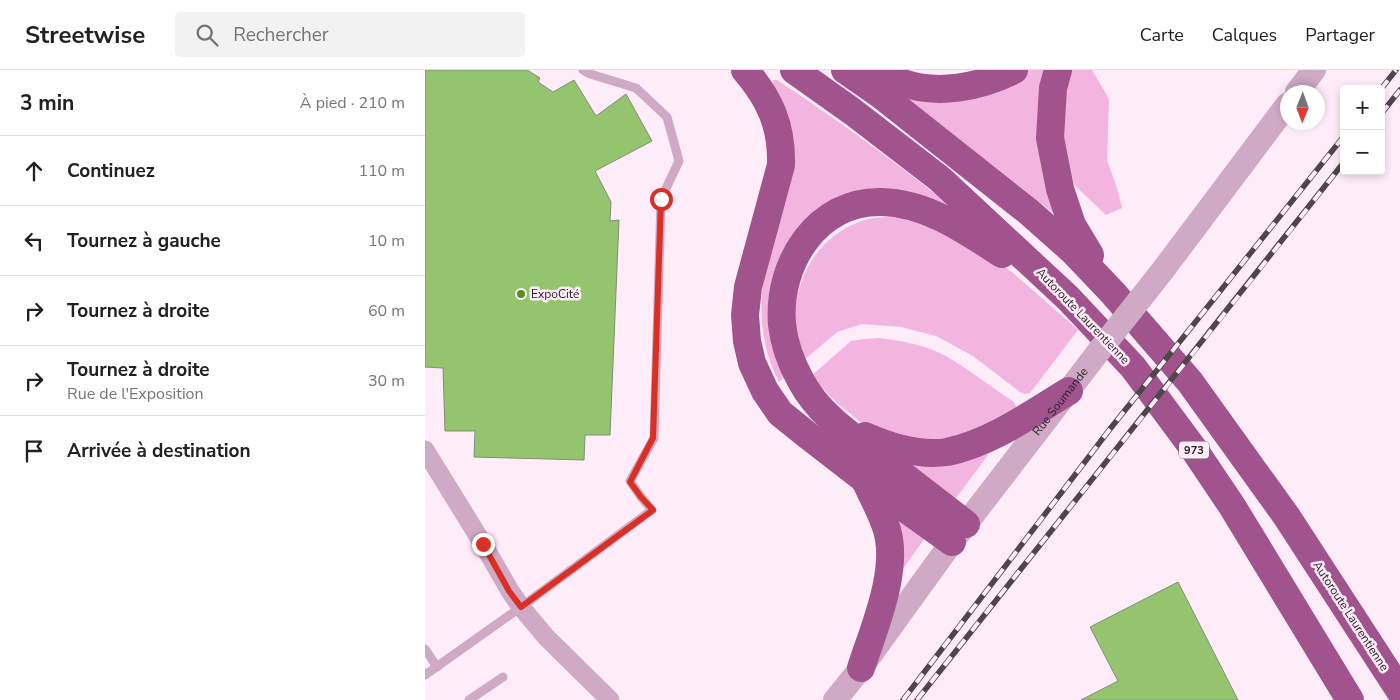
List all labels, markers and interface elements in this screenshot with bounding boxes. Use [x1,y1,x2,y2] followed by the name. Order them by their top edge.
[175,12,525,57] search box
[25,19,145,51] text: Streetwise
[193,21,221,49] icon: search
[233,22,329,48] text: Rechercher
[1140,23,1184,47] text: Carte
[1212,23,1277,47] text: Calques
[1305,23,1375,47] text: Partager
[1280,85,1325,130] north arrow
[1340,85,1385,175] map controls
[1340,85,1385,130] button: +
[20,89,74,117] text: 3 min
[300,92,405,114] text: À pied · 210 m
[1340,130,1385,175] button: −
[20,157,48,185] icon: ahead
[67,158,155,184] text: Continuez
[358,160,405,182] text: 110 m
[650,188,673,211] route start
[20,227,48,255] icon: left
[67,228,221,254] text: Tournez à gauche
[368,230,405,252] text: 10 m
[1033,264,1133,368] street label: Autoroute Laurentienne
[531,286,579,302] place label: ExpoCité
[515,288,527,300] marker: ExpoCité
[20,297,48,325] icon: right
[67,298,210,324] text: Tournez à droite
[368,300,405,322] text: 60 m
[67,357,210,383] text: Tournez à droite
[1029,364,1091,439] street label: Rue Soumande
[20,367,48,395] icon: right
[368,370,405,392] text: 30 m
[67,383,204,405] text: Rue de l'Exposition
[20,437,48,465] icon: arrive
[67,438,251,464] text: Arrivée à destination
[1179,442,1209,458] road number: 973
[472,533,495,556] route end
[1309,558,1393,674] street label: Autoroute Laurentienne

